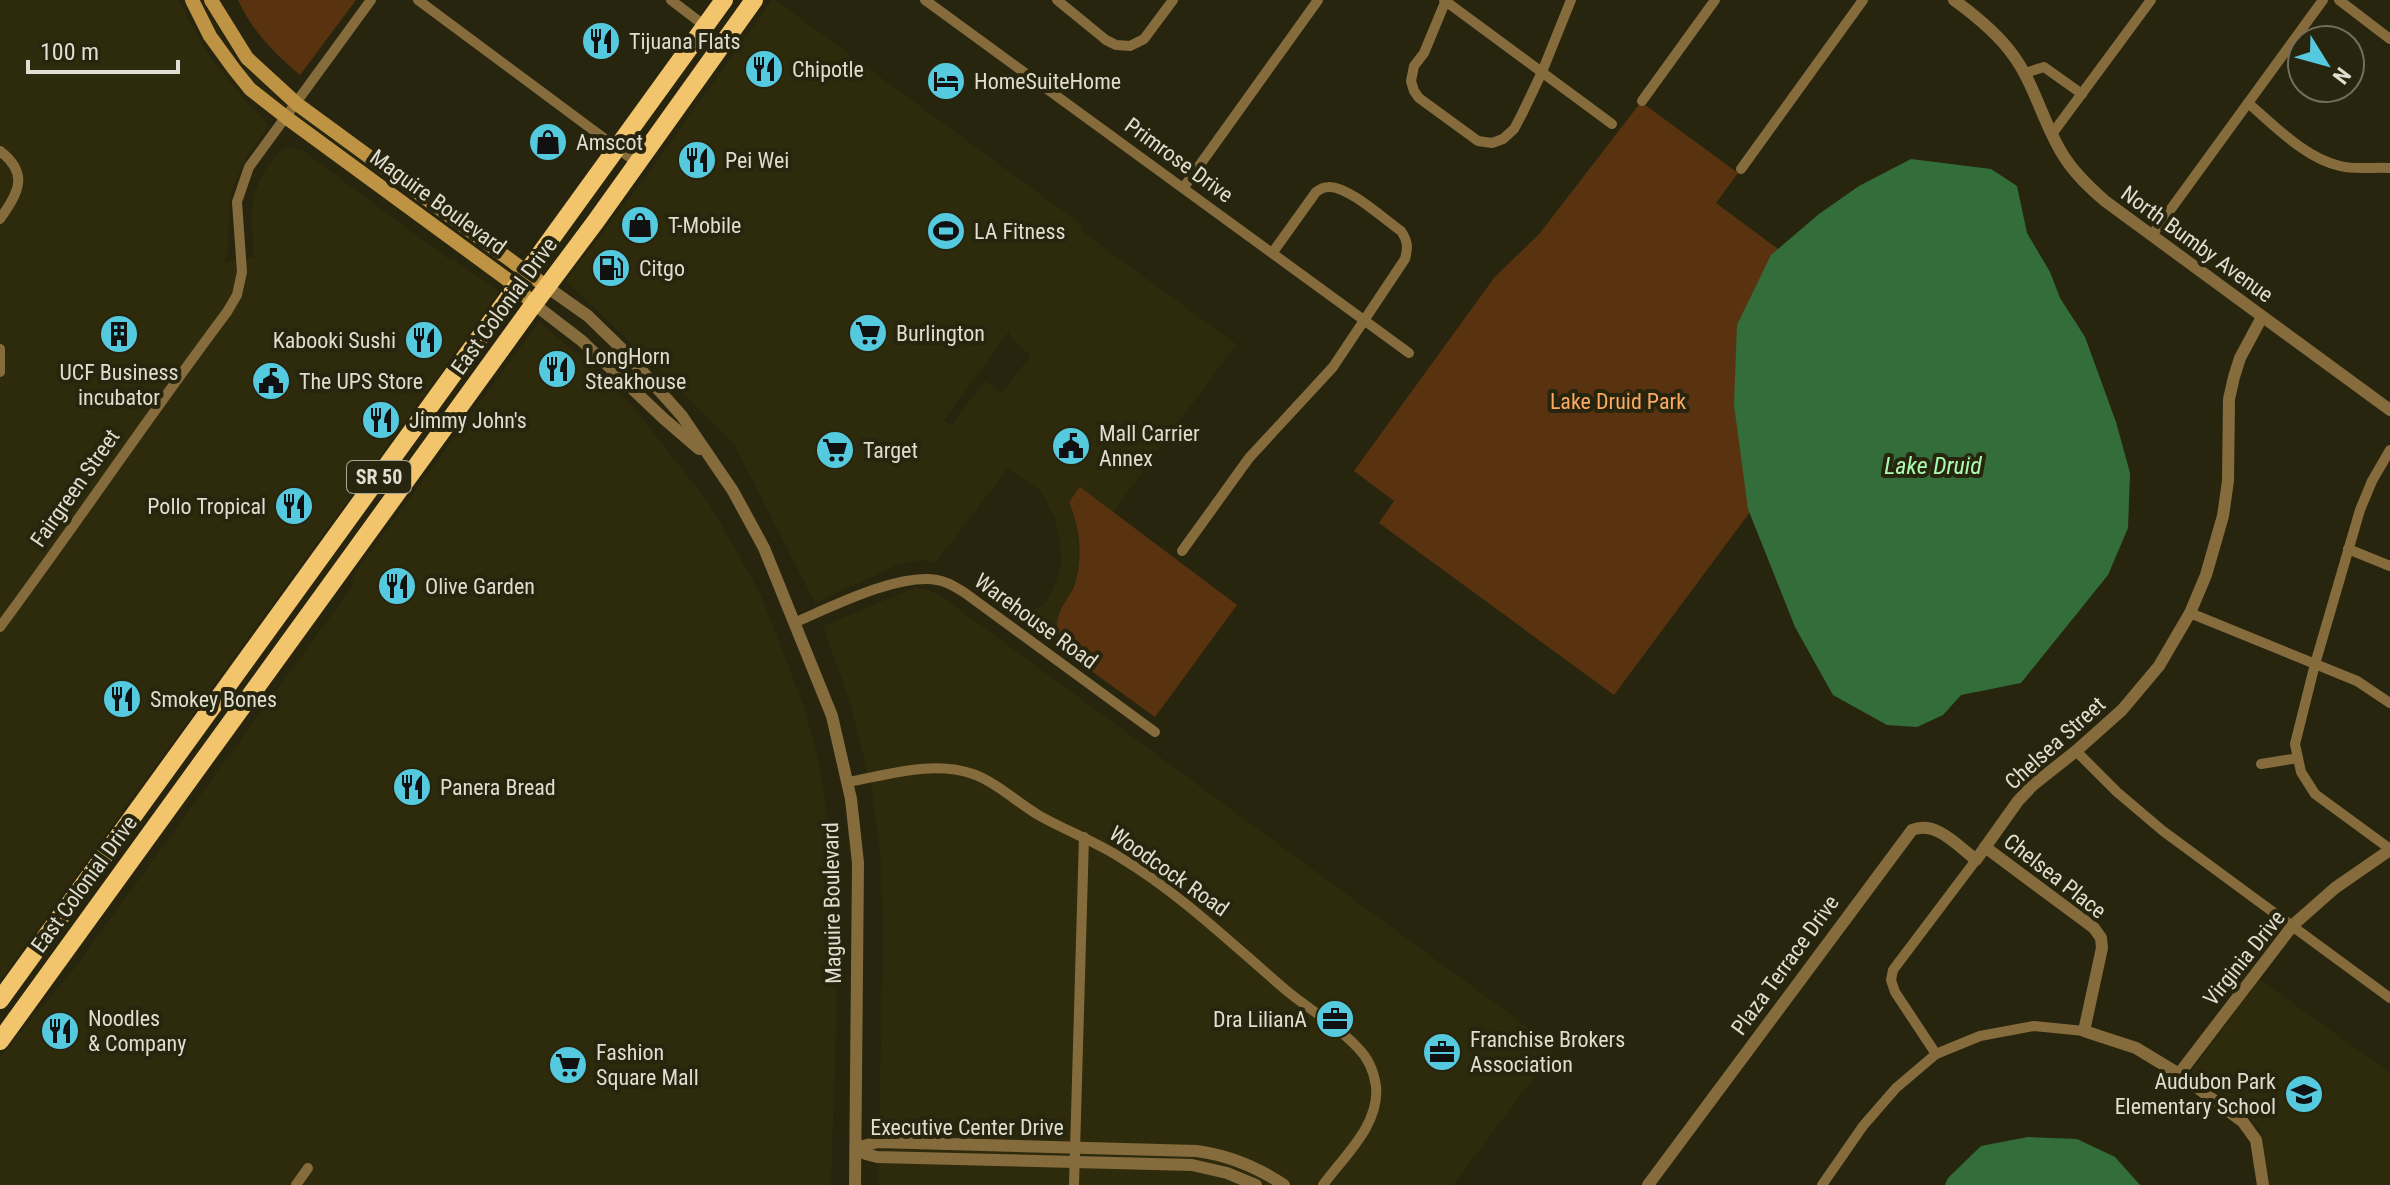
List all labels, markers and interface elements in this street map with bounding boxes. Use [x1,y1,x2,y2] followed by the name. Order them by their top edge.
[580,20,622,62] restaurant icon: Tijuana Flats
[28,24,178,74] scale bar
[2286,24,2366,104] north arrow
[629,29,741,54] place label: Tijuana Flats
[40,38,99,66] text: 100 m
[743,48,785,90] restaurant icon: Chipotle
[792,57,864,82] place label: Chipotle
[925,60,967,102] hotel icon: HomeSuiteHome
[2328,63,2356,89] text: N
[974,69,1121,94] place label: HomeSuiteHome
[1120,112,1238,208] street label: Primrose Drive
[527,121,569,163] shop icon: Amscot
[576,130,643,155] place label: Amscot
[676,139,718,181] restaurant icon: Pei Wei
[365,144,511,260] street label: Maguire Boulevard
[725,148,789,173] place label: Pei Wei
[2116,181,2278,307] street label: North Bumby Avenue
[619,204,661,246] shop icon: T-Mobile
[925,210,967,252] sports icon: LA Fitness
[668,213,741,238] place label: T-Mobile
[974,219,1066,244] place label: LA Fitness
[446,233,562,379] street label: East Colonial Drive
[590,247,632,289] fuel station icon: Citgo
[639,256,685,281] place label: Citgo
[847,312,889,354] supermarket icon: Burlington
[98,313,140,355] building icon: UCF Business incubator
[403,319,445,361] restaurant icon: Kabooki Sushi
[896,321,985,346] place label: Burlington
[273,328,396,353] place label: Kabooki Sushi
[585,344,686,394] place label: LongHorn Steakhouse
[536,348,578,390] restaurant icon: LongHorn Steakhouse
[59,360,179,410] place label: UCF Business incubator
[250,360,292,402] public building icon: The UPS Store
[299,369,423,394] place label: The UPS Store
[1550,389,1686,414] park label: Lake Druid Park
[360,399,402,441] restaurant icon: Jimmy John's
[409,408,527,433] place label: Jimmy John's
[1099,421,1200,471] place label: Mall Carrier Annex
[25,424,125,552] street label: Fairgreen Street
[1050,425,1092,467] public building icon: Mall Carrier Annex
[814,429,856,471] supermarket icon: Target
[863,438,918,463] place label: Target
[1884,452,1982,480] water label: Lake Druid
[347,461,411,493] road number: SR 50
[273,485,315,527] restaurant icon: Pollo Tropical
[147,494,266,519] place label: Pollo Tropical
[376,565,418,607] restaurant icon: Olive Garden
[970,568,1102,674] street label: Warehouse Road
[425,574,535,599] place label: Olive Garden
[101,678,143,720] restaurant icon: Smokey Bones
[150,687,277,712] place label: Smokey Bones
[2000,692,2110,794] street label: Chelsea Street
[391,766,433,808] restaurant icon: Panera Bread
[440,775,556,800] place label: Panera Bread
[26,811,142,957] street label: East Colonial Drive
[1105,821,1233,921] street label: Woodcock Road
[818,822,846,984] street label: Maguire Boulevard
[1999,828,2111,924] street label: Chelsea Place
[1726,890,1844,1040] street label: Plaza Terrace Drive
[2198,905,2290,1011] street label: Virginia Drive
[1314,998,1356,1040] office icon: Dra LilianA
[88,1006,186,1056] place label: Noodles & Company
[1213,1007,1307,1032] place label: Dra LilianA
[39,1010,81,1052] restaurant icon: Noodles & Company
[1470,1027,1625,1077] place label: Franchise Brokers Association
[1421,1031,1463,1073] office icon: Franchise Brokers Association
[596,1040,699,1090] place label: Fashion Square Mall
[547,1044,589,1086] supermarket icon: Fashion Square Mall
[2115,1069,2276,1119] place label: Audubon Park Elementary School
[2283,1073,2325,1115] school or university icon: Audubon Park Elementary School
[870,1115,1064,1140] street label: Executive Center Drive

